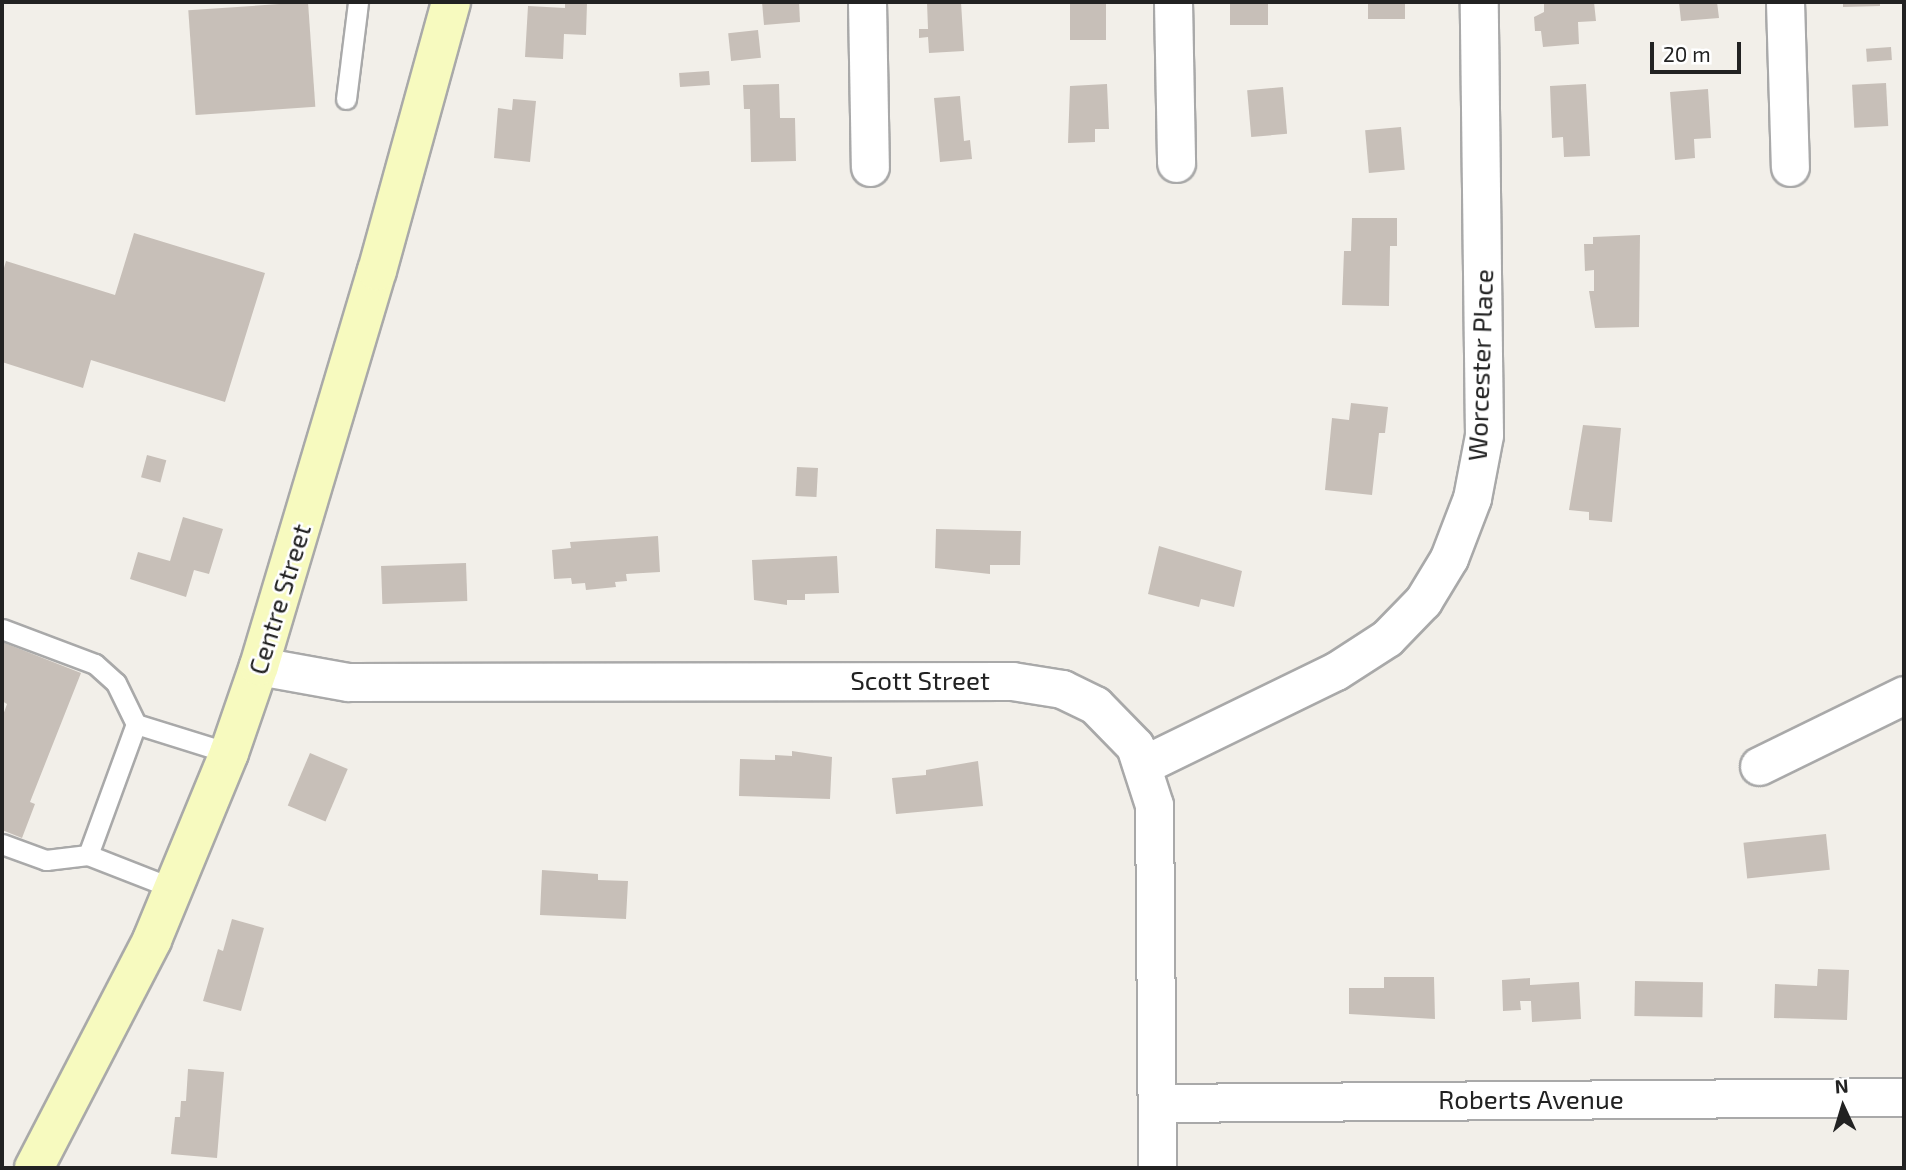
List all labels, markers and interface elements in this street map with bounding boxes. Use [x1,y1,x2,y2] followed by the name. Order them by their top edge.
[1654,28,1745,72] scale bar
[1663,41,1711,66] text: 20 m
[1461,268,1499,462] street label: Worcester Place
[241,520,317,678] street label: Centre Street
[850,664,990,696] street label: Scott Street
[1808,1072,1878,1142] north arrow
[1834,1074,1849,1098] text: N
[1438,1083,1624,1115] street label: Roberts Avenue

